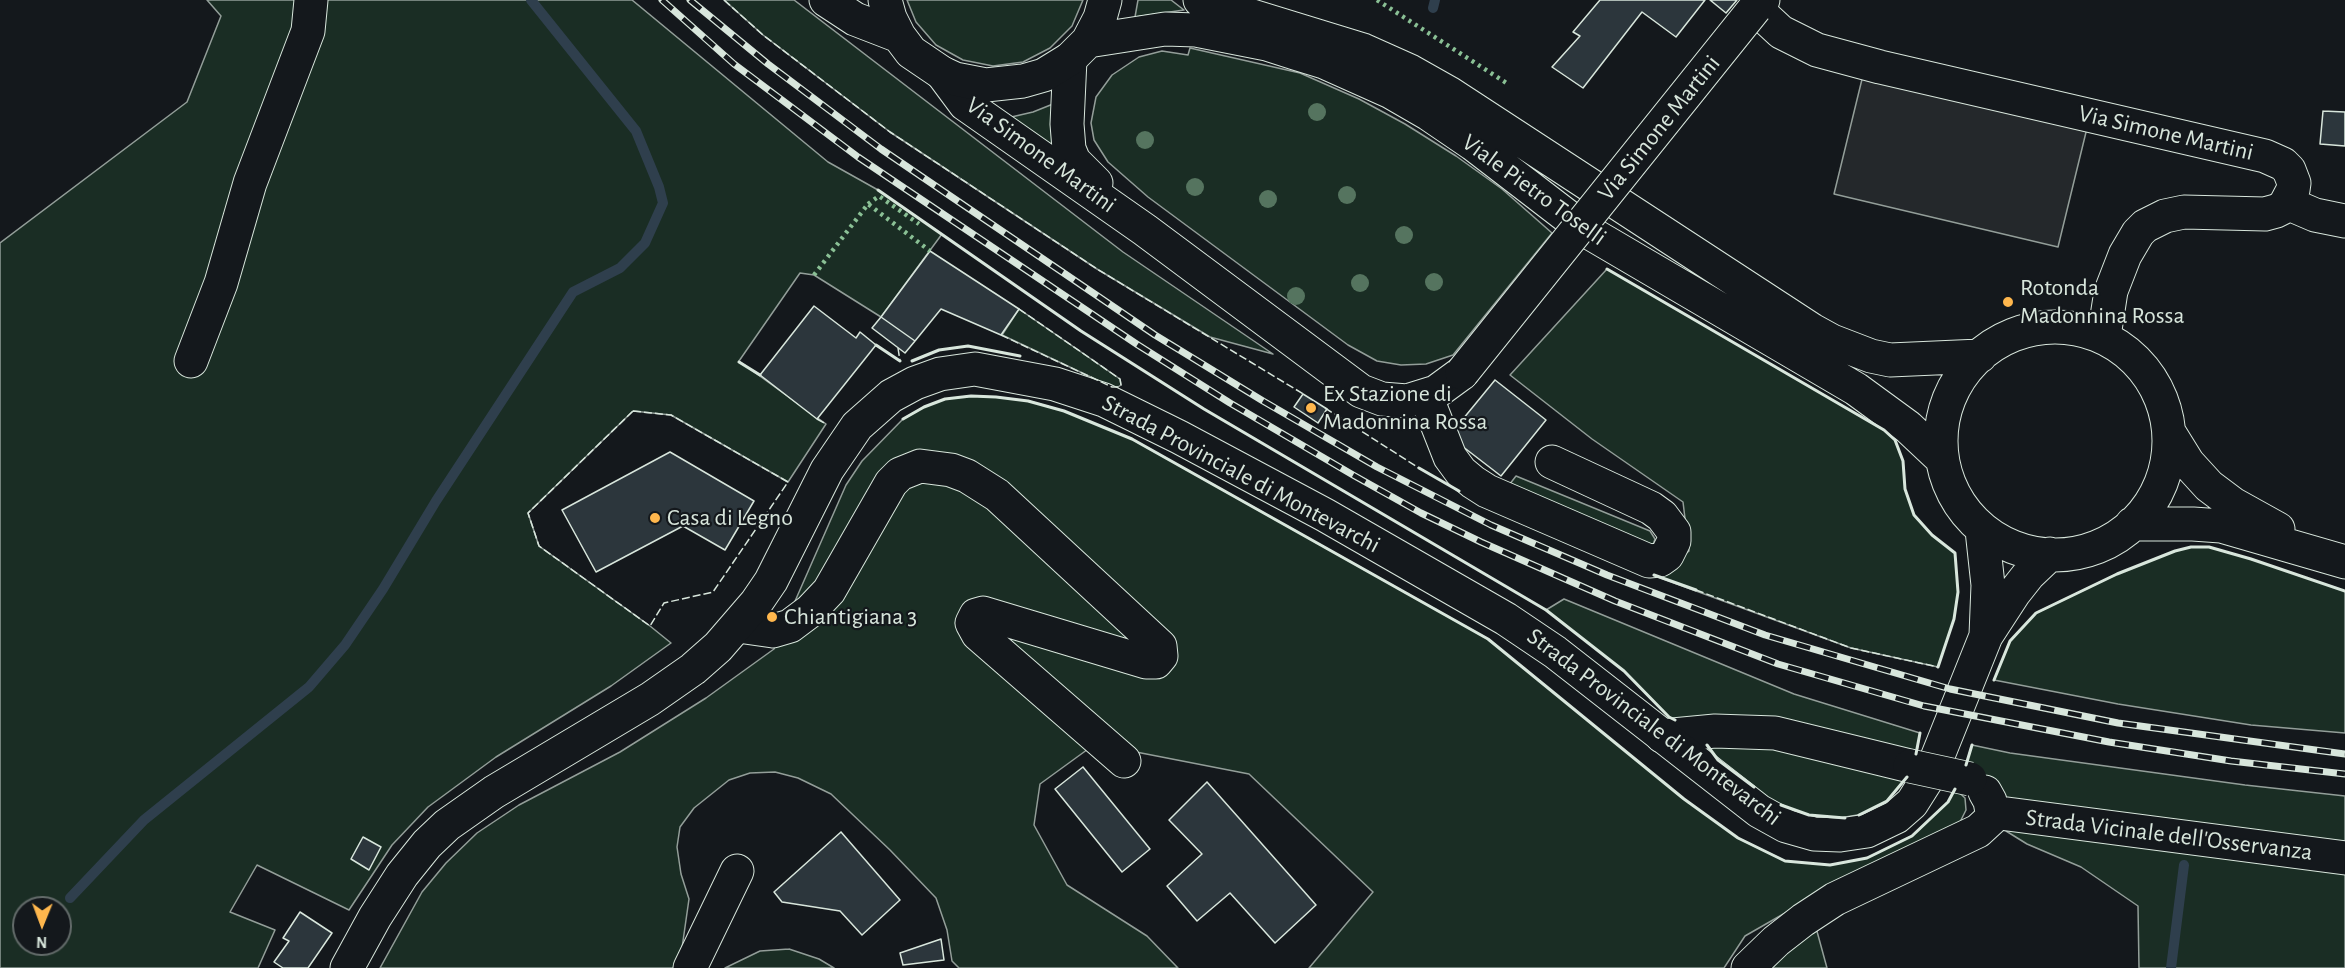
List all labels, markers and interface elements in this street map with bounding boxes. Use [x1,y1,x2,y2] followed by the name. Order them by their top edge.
[1592,50,1726,206] street label: Via Simone Martini
[960,91,1122,219] street label: Via Simone Martini
[2076,99,2256,167] street label: Via Simone Martini
[1456,128,1612,252] street label: Viale Pietro Toselli
[2020,274,2185,330] place label: Rotonda Madonnina Rossa
[2001,295,2015,309] marker: Rotonda Madonnina Rossa
[1323,380,1488,436] place label: Ex Stazione di Madonnina Rossa
[1097,388,1385,560] street label: Strada Provinciale di Montevarchi
[1304,401,1318,415] marker: Ex Stazione di Madonnina Rossa
[667,504,793,532] place label: Casa di Legno
[648,511,662,525] marker: Casa di Legno
[784,603,917,631] place label: Chiantigiana 3
[765,610,779,624] marker: Chiantigiana 3
[1521,622,1787,832] street label: Strada Provinciale di Montevarchi
[2024,803,2314,867] street label: Strada Vicinale dell'Osservanza
[12,896,72,956] north arrow
[36,934,47,950] text: N

